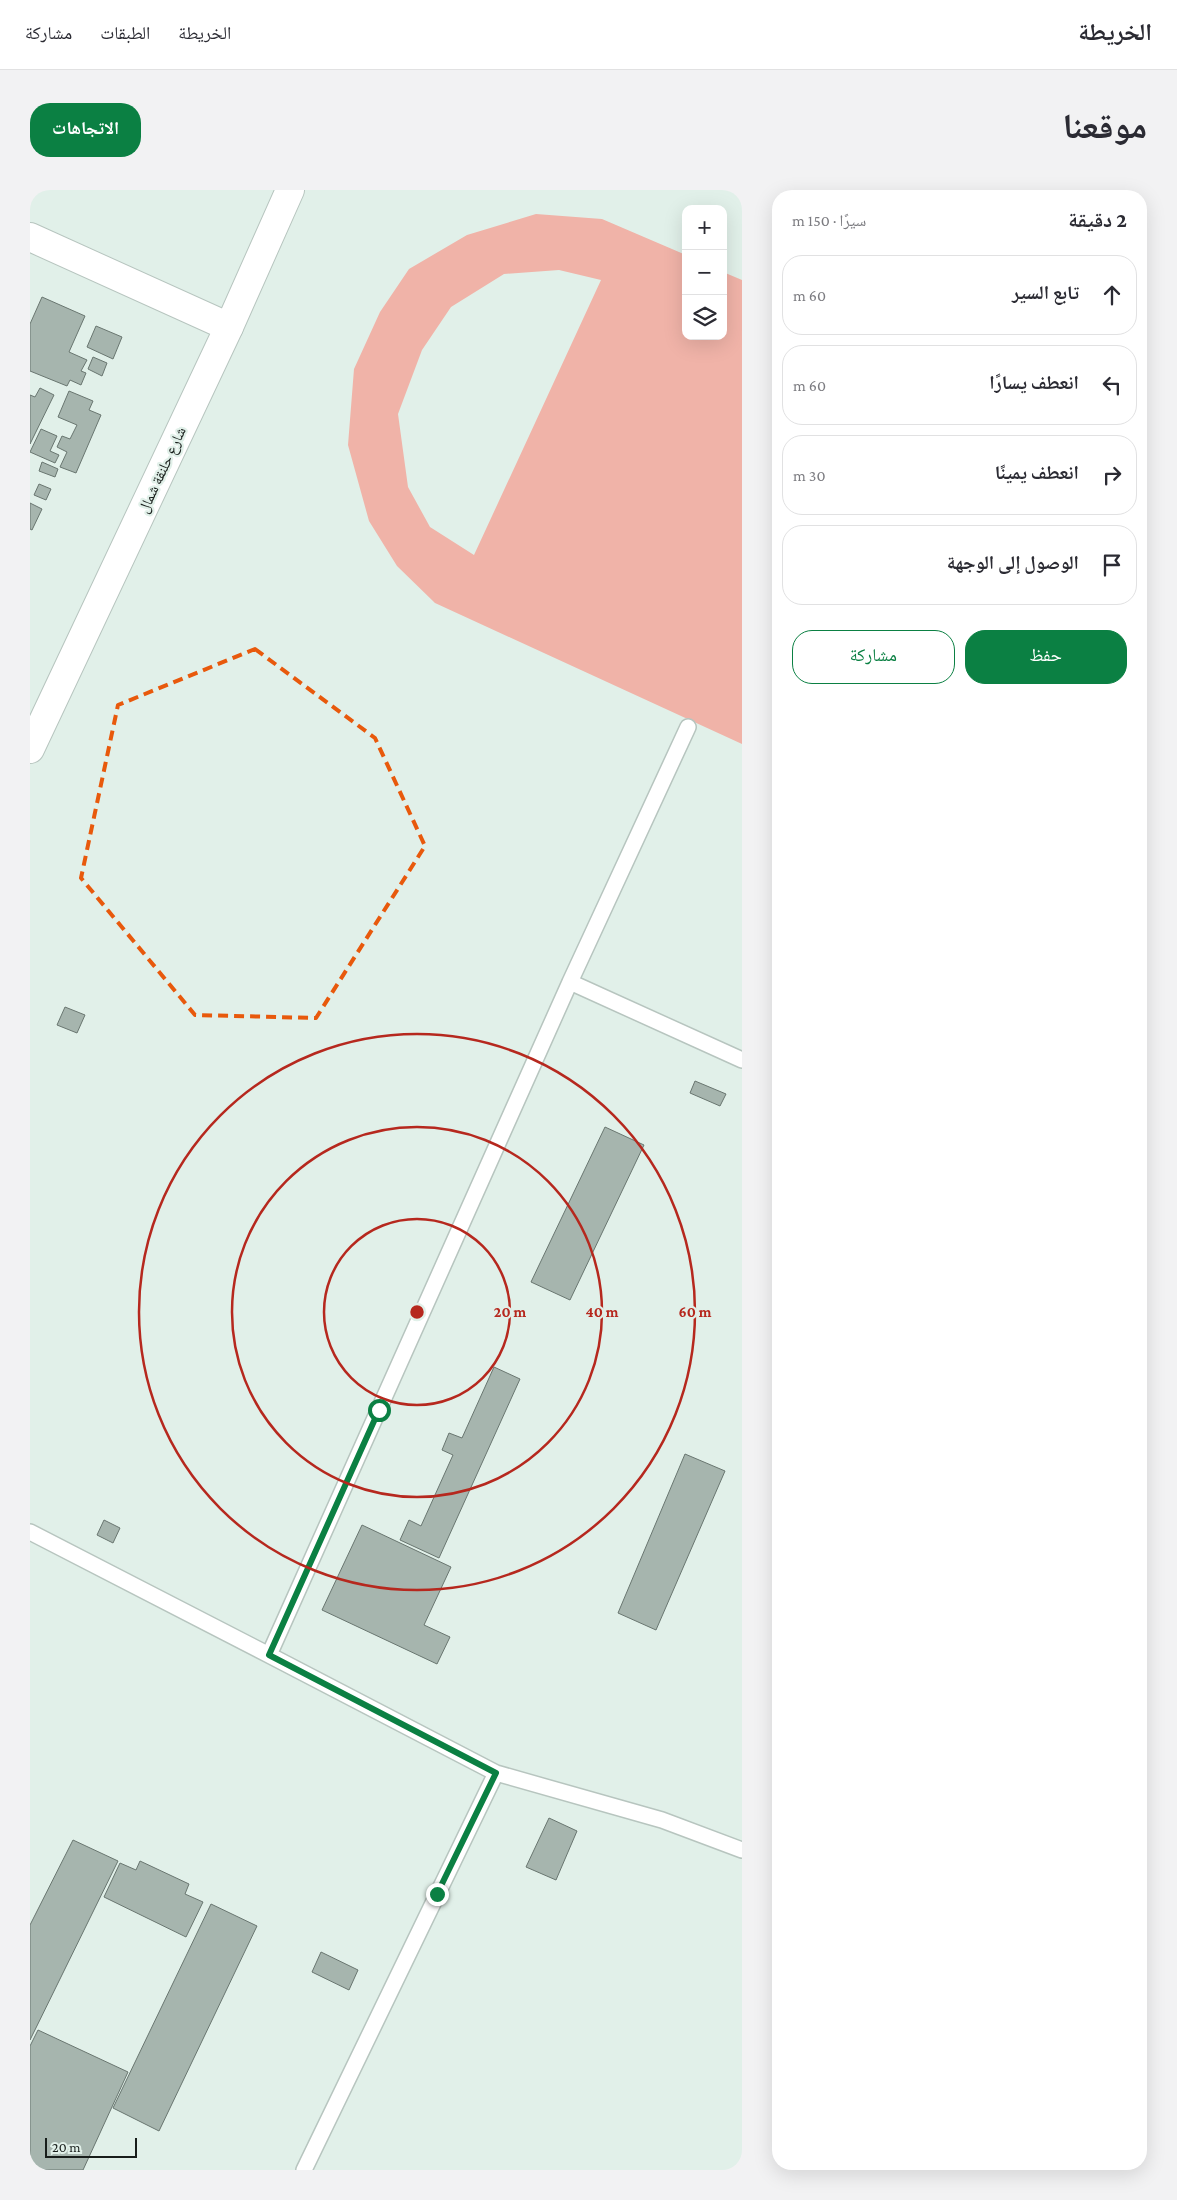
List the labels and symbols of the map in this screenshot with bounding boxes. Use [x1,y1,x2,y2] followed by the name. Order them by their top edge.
[135,424,191,516] street label: شارع حلنقة شمال
[408,1303,426,1321] centre of rings
[494,1304,526,1320] text: 20 m
[586,1304,619,1320] text: 40 m
[679,1304,712,1320] text: 60 m
[368,1399,391,1422] route start
[426,1883,449,1906] route end
[45,2135,138,2158] scale bar

